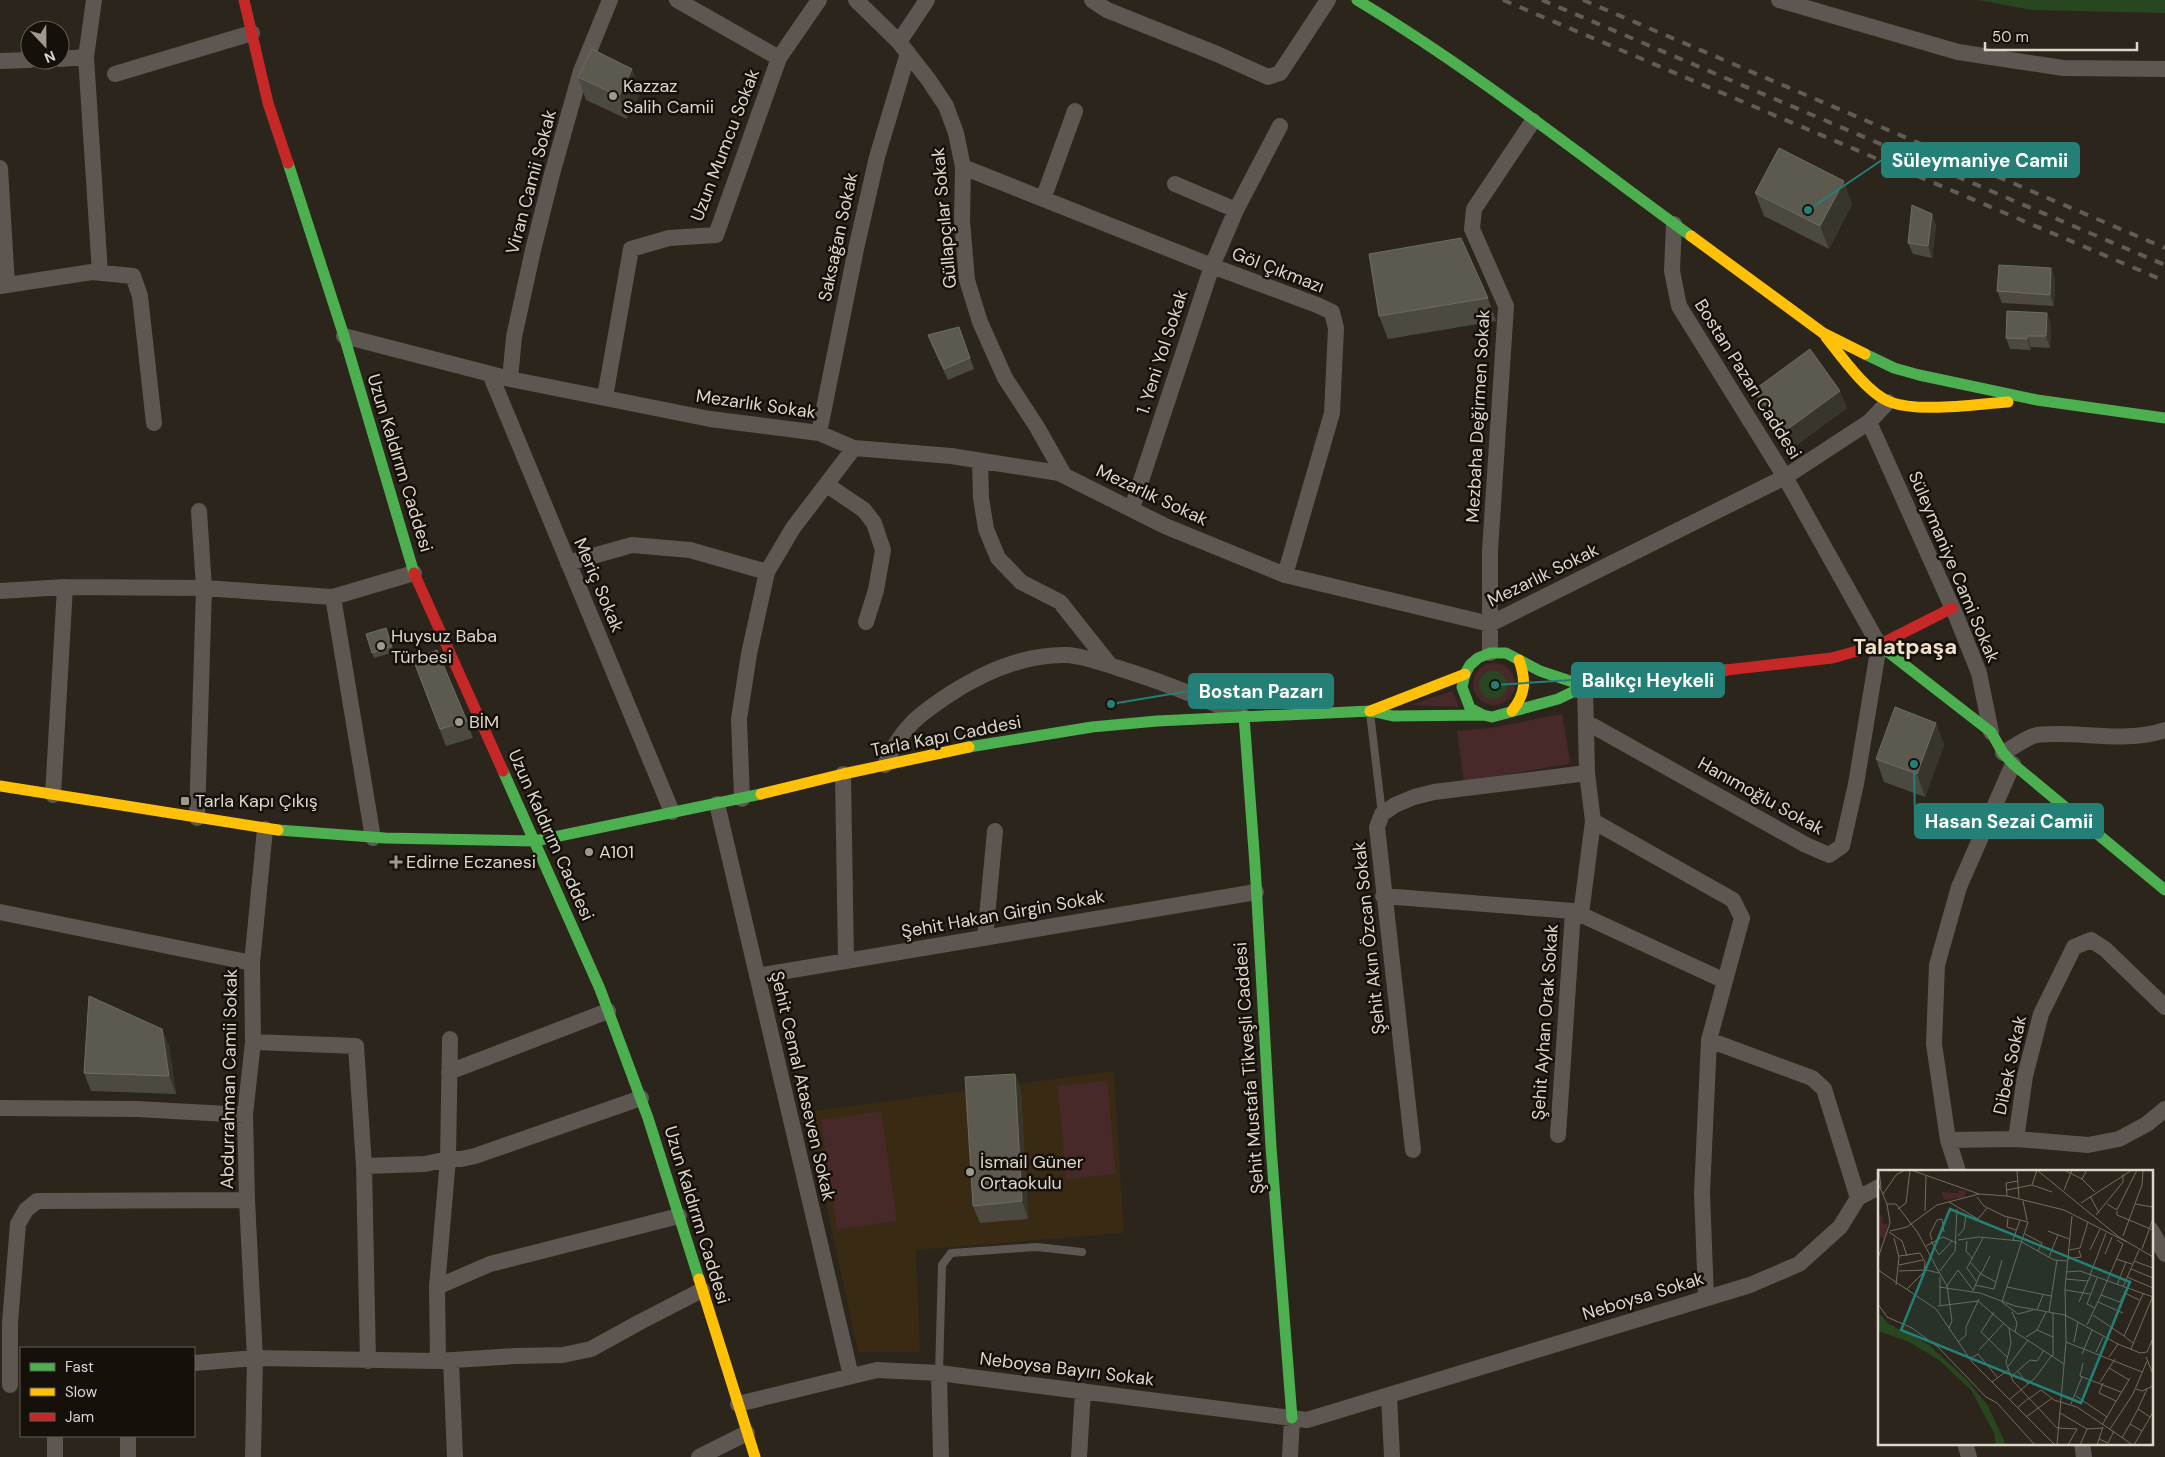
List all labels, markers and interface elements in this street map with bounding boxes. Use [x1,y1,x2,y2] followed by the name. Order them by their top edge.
[20,20,70,70] north arrow
[1985,20,2138,52] scale bar
[1992,27,2029,47] text: 50 m
[42,47,58,67] text: N
[685,65,765,225] street label: Uzun Mumcu Sokak
[623,74,714,119] place label: Kazzaz Salih Camii
[607,90,619,102] marker: Kazzaz Salih Camii
[500,107,562,257] street label: Viran Camii Sokak
[1882,143,2079,177] callout: Süleymaniye Camii
[926,146,962,290] street label: Güllapçılar Sokak
[1892,148,2068,173] text: Süleymaniye Camii
[813,170,863,304] street label: Saksağan Sokak
[1228,241,1328,299] street label: Göl Çıkmazı
[1131,287,1193,417] street label: 1. Yeni Yol Sokak
[1689,294,1807,464] street label: Bostan Pazarı Caddesi
[1460,309,1496,523] street label: Mezbaha Değirmen Sokak
[361,371,439,555] street label: Uzun Kaldırım Caddesi
[694,384,818,424] street label: Mezarlık Sokak
[1092,459,1212,531] street label: Mezarlık Sokak
[1903,467,2005,667] street label: Süleymaniye Cami Sokak
[568,534,630,636] street label: Meriç Sokak
[1483,538,1603,612] street label: Mezarlık Sokak
[391,624,497,669] place label: Huysuz Baba Türbesi
[1853,632,1957,661] district label: Talatpaşa
[375,640,387,652] marker: Huysuz Baba Türbesi
[1572,663,1724,697] callout: Balıkçı Heykeli
[1582,668,1714,693] text: Balıkçı Heykeli
[1189,674,1333,708] callout: Bostan Pazarı
[1199,679,1323,704] text: Bostan Pazarı
[469,710,499,734] place label: BİM
[869,710,1023,762] street label: Tarla Kapı Caddesi
[453,716,465,728] marker: BİM
[502,746,600,924] street label: Uzun Kaldırım Caddesi
[1694,751,1828,841] street label: Hanımoğlu Sokak
[195,789,318,813] place label: Tarla Kapı Çıkış
[179,795,191,807] marker: Tarla Kapı Çıkış
[1915,804,2103,838] callout: Hasan Sezai Camii
[1925,809,2093,834] text: Hasan Sezai Camii
[599,840,634,864] place label: A101
[1347,840,1391,1036] street label: Şehit Akın Özcan Sokak
[583,846,595,858] marker: A101
[406,850,536,874] place label: Edirne Eczanesi
[390,856,402,868] marker: Edirne Eczanesi
[899,884,1107,944] street label: Şehit Hakan Girgin Sokak
[1526,923,1564,1121] street label: Şehit Ayhan Orak Sokak
[1228,941,1270,1195] street label: Şehit Mustafa Tikveşli Caddesi
[215,969,243,1189] street label: Abdurrahman Camii Sokak
[765,969,841,1203] street label: Şehit Cemal Ataseven Sokak
[1988,1013,2032,1117] street label: Dibek Sokak
[658,1123,736,1307] street label: Uzun Kaldırım Caddesi
[980,1150,1084,1195] place label: İsmail Güner Ortaokulu
[964,1166,976,1178] marker: İsmail Güner Ortaokulu
[1878,1170,2152,1444] inset map
[1579,1266,1707,1326] street label: Neboysa Sokak
[978,1346,1156,1392] street label: Neboysa Bayırı Sokak
[20,1347,195,1437] legend
[65,1357,94,1377] text: Fast
[65,1382,98,1402] text: Slow
[65,1407,94,1427] text: Jam

